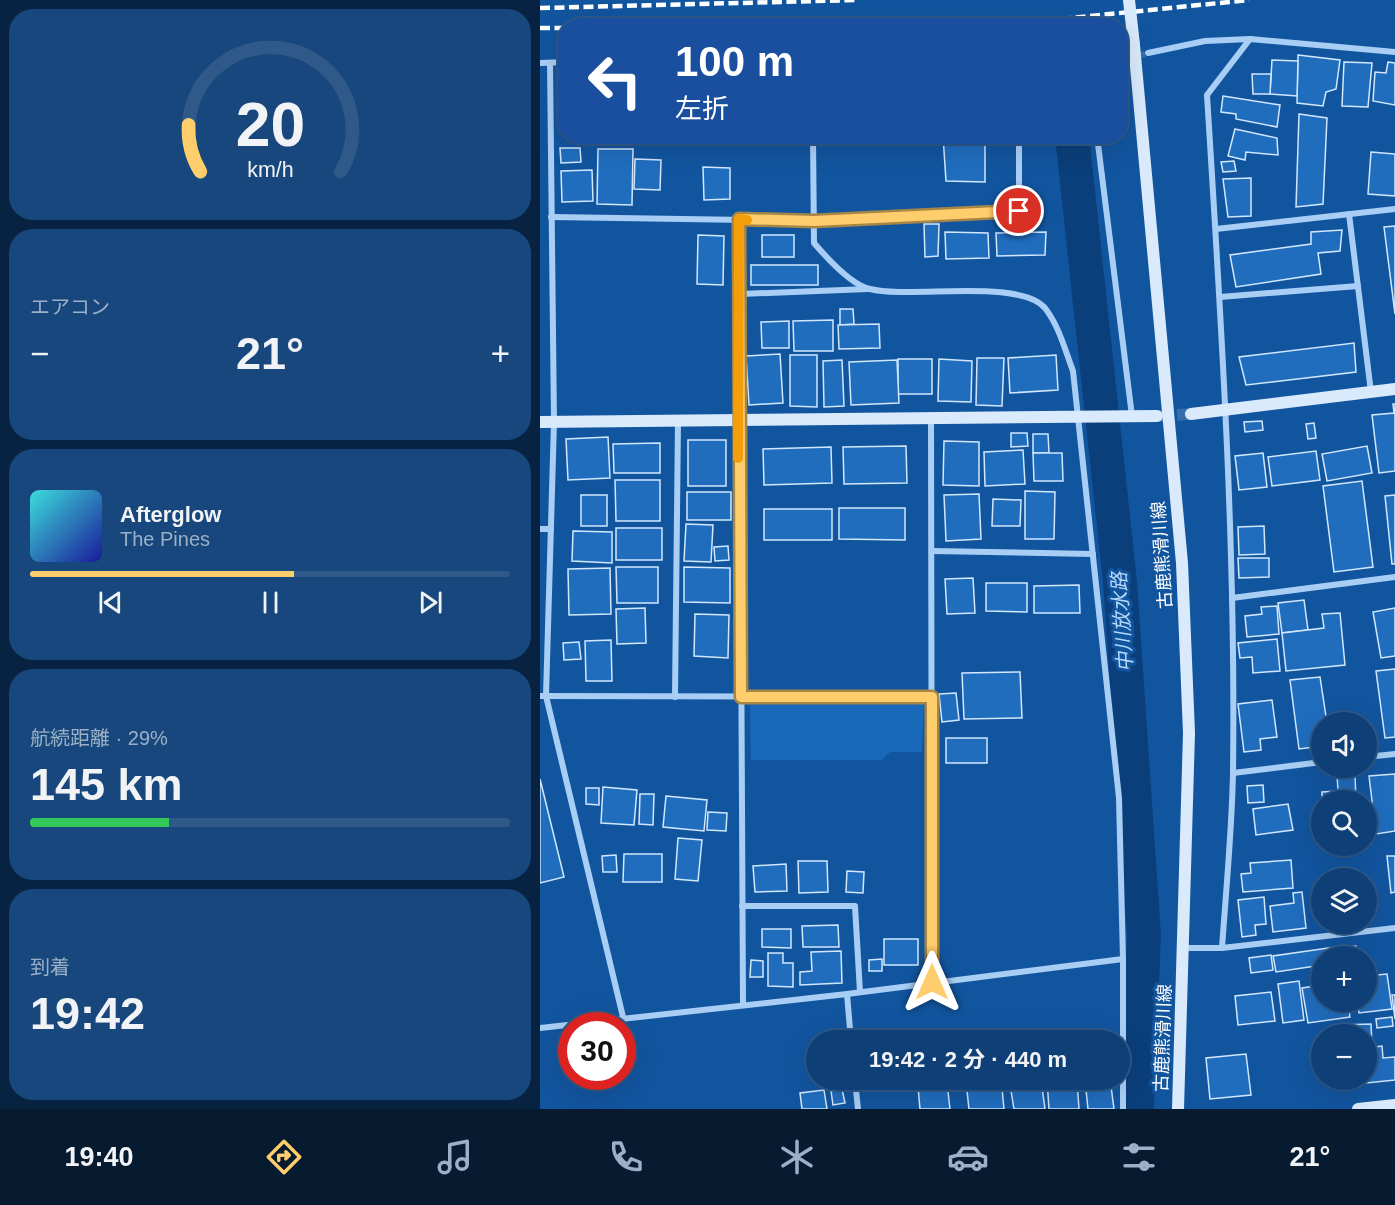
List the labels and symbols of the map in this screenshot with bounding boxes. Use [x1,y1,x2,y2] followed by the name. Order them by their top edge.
[993,185,1044,236] pin
[1148,500,1176,610] street label: 古鹿熊滑川線
[1107,569,1136,673] water label: 中川放水路
[900,950,964,1014] position arrow
[1151,984,1175,1092] street label: 古鹿熊滑川線
[558,1012,636,1090] speed limit sign: 30

